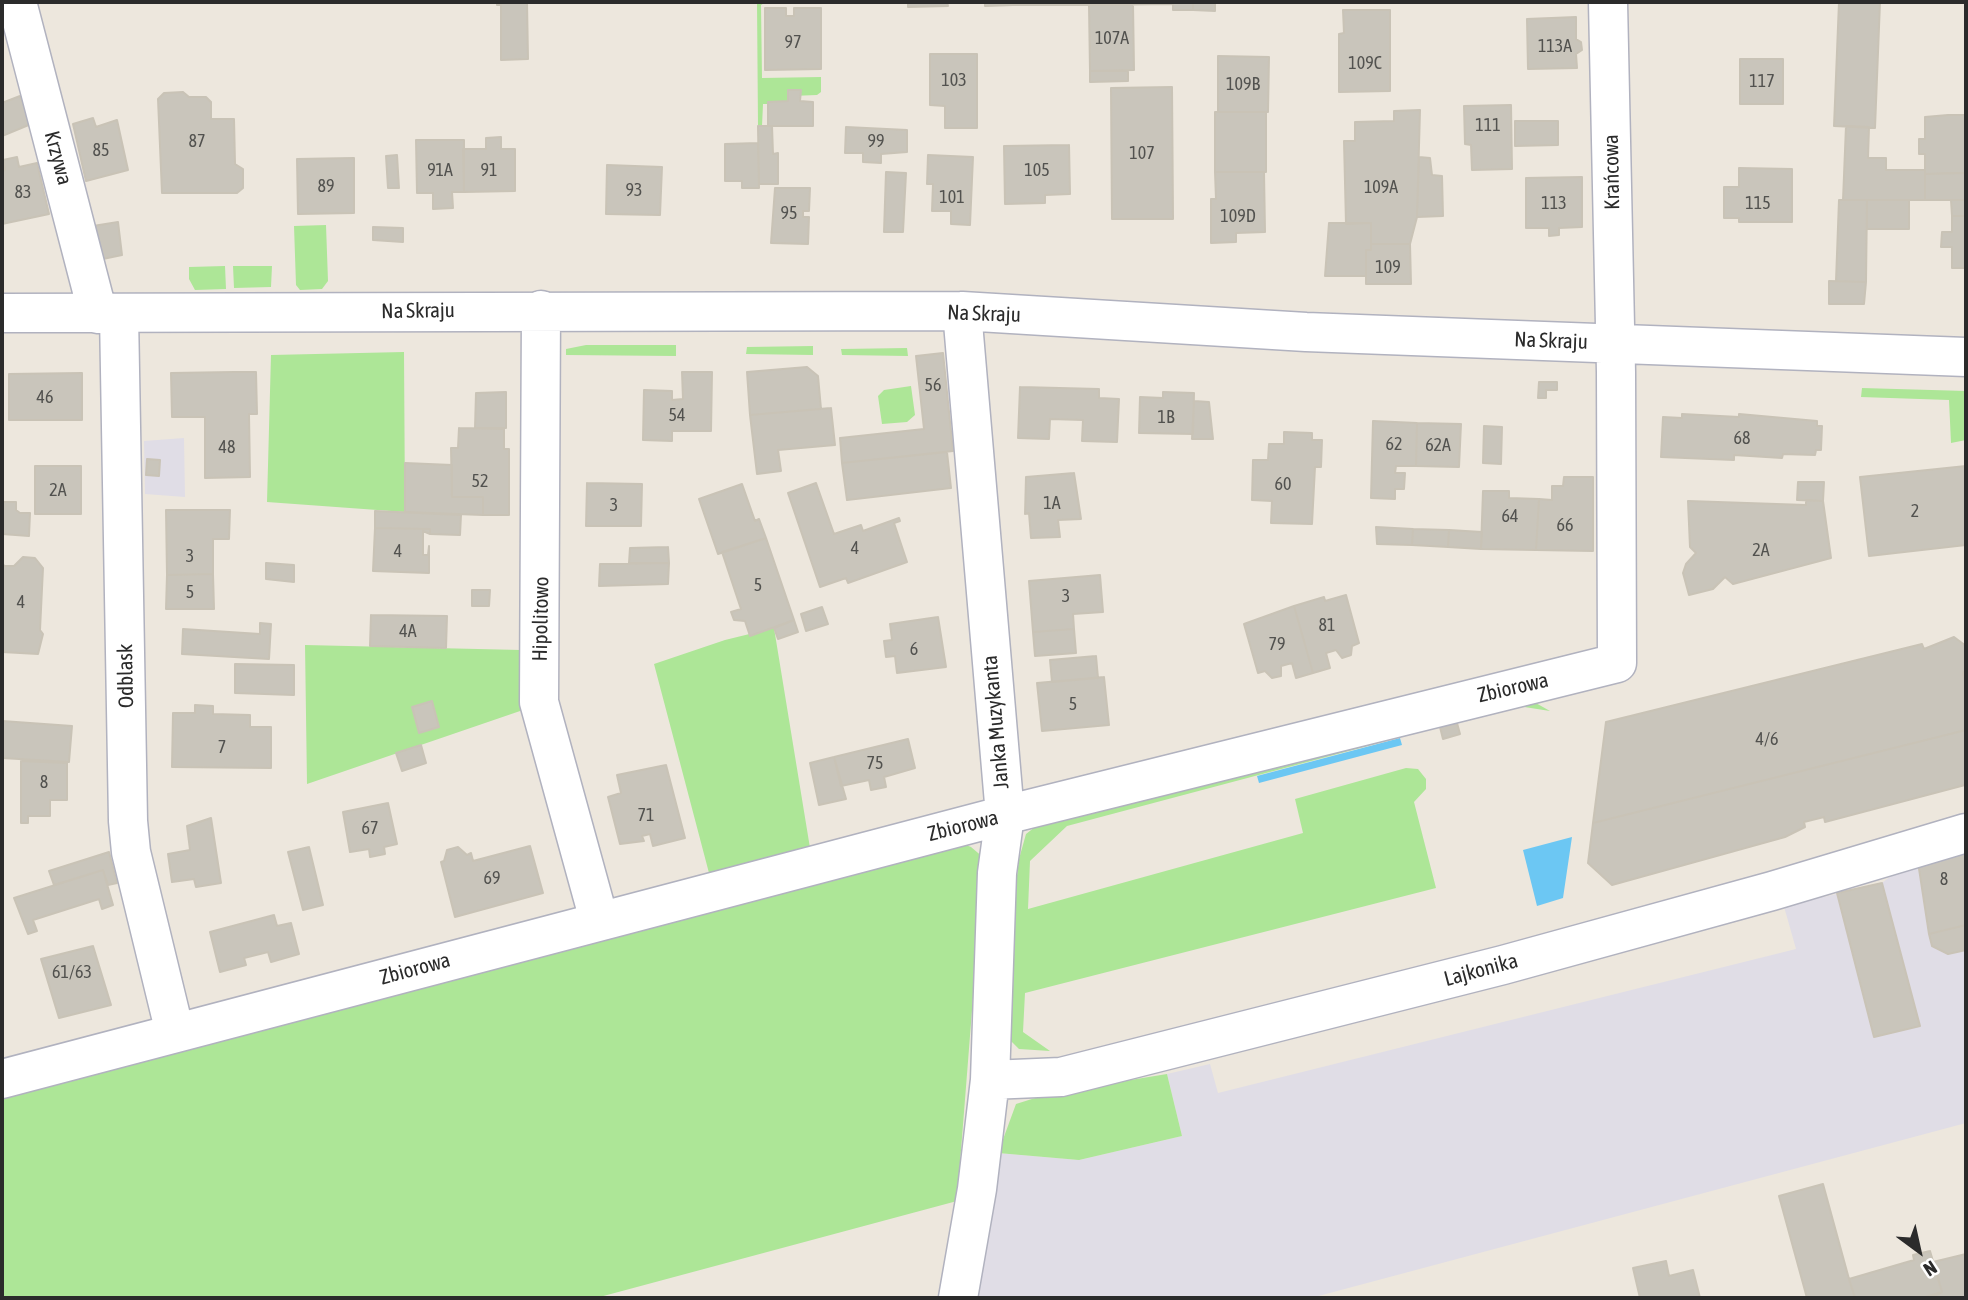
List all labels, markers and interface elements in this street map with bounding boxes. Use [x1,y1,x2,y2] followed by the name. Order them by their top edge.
[1095,27,1129,49] house number: 107A
[785,31,801,53] house number: 97
[1538,35,1572,57] house number: 113A
[1348,52,1382,74] house number: 109C
[941,69,967,91] house number: 103
[1749,70,1775,92] house number: 117
[1226,73,1260,95] house number: 109B
[1475,114,1501,136] house number: 111
[39,128,77,188] street label: Krzywa
[189,130,205,152] house number: 87
[868,130,884,152] house number: 99
[1599,134,1625,210] street label: Krańcowa
[93,139,109,161] house number: 85
[1129,142,1155,164] house number: 107
[427,159,453,181] house number: 91A
[481,159,497,181] house number: 91
[1024,159,1050,181] house number: 105
[318,175,334,197] house number: 89
[1364,176,1398,198] house number: 109A
[626,179,642,201] house number: 93
[15,181,31,203] house number: 83
[939,186,965,208] house number: 101
[1541,192,1567,214] house number: 113
[1745,192,1771,214] house number: 115
[781,202,797,224] house number: 95
[1220,205,1256,227] house number: 109D
[1375,256,1401,278] house number: 109
[381,298,455,324] street label: Na Skraju
[947,300,1021,328] street label: Na Skraju
[1514,327,1588,355] street label: Na Skraju
[925,374,941,396] house number: 56
[37,386,53,408] house number: 46
[669,404,685,426] house number: 54
[1158,406,1174,428] house number: 1B
[1734,427,1750,449] house number: 68
[1386,433,1402,455] house number: 62
[1425,434,1451,456] house number: 62A
[219,436,235,458] house number: 48
[472,470,488,492] house number: 52
[1275,473,1291,495] house number: 60
[49,479,67,501] house number: 2A
[1043,492,1061,514] house number: 1A
[610,494,618,516] house number: 3
[1911,500,1919,522] house number: 2
[1502,505,1518,527] house number: 64
[1557,514,1573,536] house number: 66
[851,537,859,559] house number: 4
[1752,539,1770,561] house number: 2A
[394,540,402,562] house number: 4
[186,545,194,567] house number: 3
[754,574,762,596] house number: 5
[528,576,554,662] street label: Hipolitowo
[186,581,194,603] house number: 5
[1062,585,1070,607] house number: 3
[17,591,25,613] house number: 4
[1319,614,1335,636] house number: 81
[399,620,417,642] house number: 4A
[1269,633,1285,655] house number: 79
[910,638,918,660] house number: 6
[113,644,139,708] street label: Odblask
[978,654,1014,790] street label: Janka Muzykanta
[1475,668,1551,708] street label: Zbiorowa
[1069,693,1077,715] house number: 5
[1755,728,1779,750] house number: 4/6
[218,736,226,758] house number: 7
[867,752,883,774] house number: 75
[40,771,48,793] house number: 8
[638,804,654,826] house number: 71
[925,805,1001,847] street label: Zbiorowa
[362,817,378,839] house number: 67
[484,867,500,889] house number: 69
[1940,868,1948,890] house number: 8
[377,948,453,990] street label: Zbiorowa
[1441,948,1521,992] street label: Lajkonika
[52,961,92,983] house number: 61/63
[1884,1216,1954,1286] north arrow
[1920,1256,1941,1281] text: N

